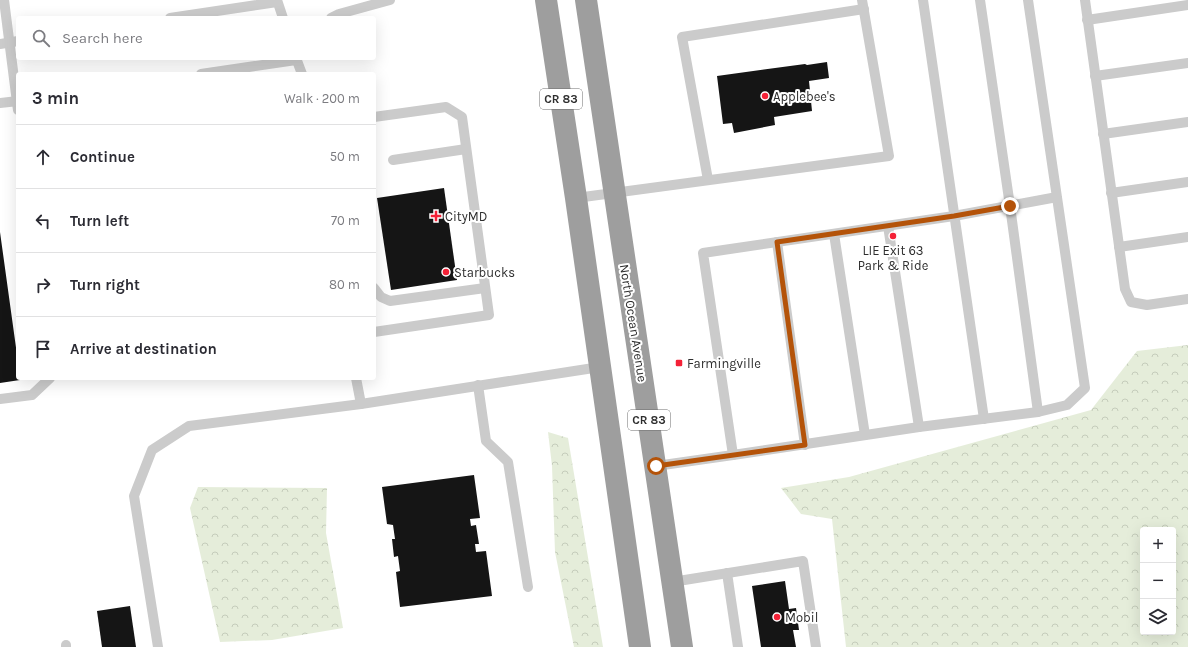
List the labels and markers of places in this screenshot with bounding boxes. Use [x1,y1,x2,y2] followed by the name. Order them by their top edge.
[773,89,836,104] place label: Applebee's
[760,91,770,101] marker: Applebee's
[445,209,487,224] place label: CityMD
[430,210,442,222] marker: CityMD
[888,231,898,241] marker: LIE Exit 63 Park & Ride
[858,243,929,273] place label: LIE Exit 63 Park & Ride
[454,265,515,280] place label: Starbucks
[441,267,451,277] marker: Starbucks
[687,356,761,371] place label: Farmingville
[674,358,684,368] marker: Farmingville
[785,610,818,625] place label: Mobil
[772,612,782,622] marker: Mobil

